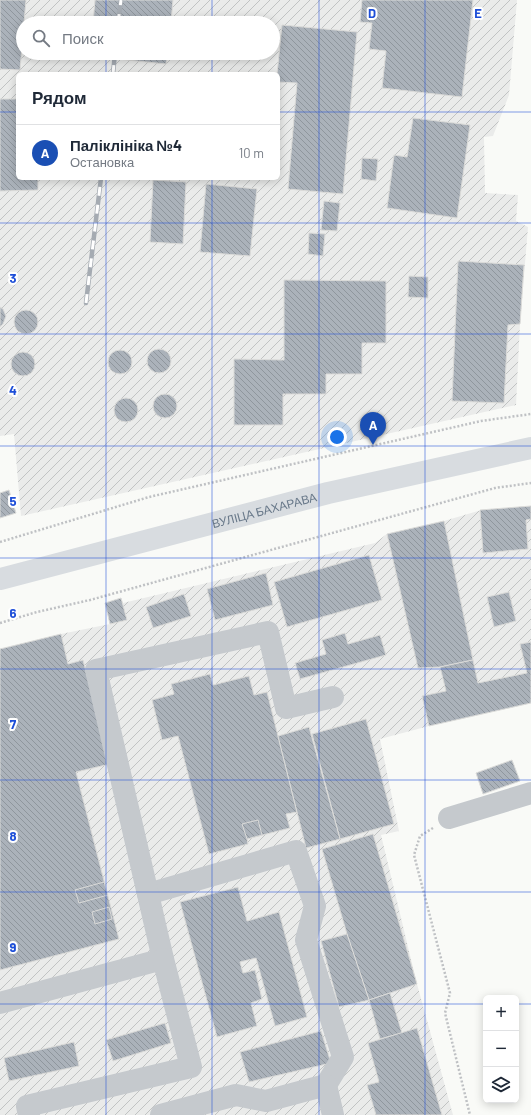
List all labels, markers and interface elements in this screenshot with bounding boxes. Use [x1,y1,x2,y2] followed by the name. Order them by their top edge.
[368,5,376,21] text: D
[474,5,482,21] text: E
[16,16,280,60] search box
[30,27,52,49] icon: search
[62,29,104,47] text: Поиск
[32,87,87,107] text: Рядом
[70,136,182,154] text: Паліклініка №4
[41,145,49,161] text: A
[239,145,264,161] text: 10 m
[70,154,134,170] text: Остановка
[9,270,17,286] text: 3
[9,382,17,398] text: 4
[360,412,386,445] pin: A
[327,427,347,447] your location
[210,489,318,530] street label: ВУЛІЦА БАХАРАВА
[9,493,17,509] text: 5
[10,605,17,621] text: 6
[10,716,17,732] text: 7
[9,828,17,844] text: 8
[10,939,17,955] text: 9
[483,995,519,1103] map controls
[483,995,519,1031] button: +
[483,1031,519,1067] button: −
[483,1067,519,1103] button: layers

